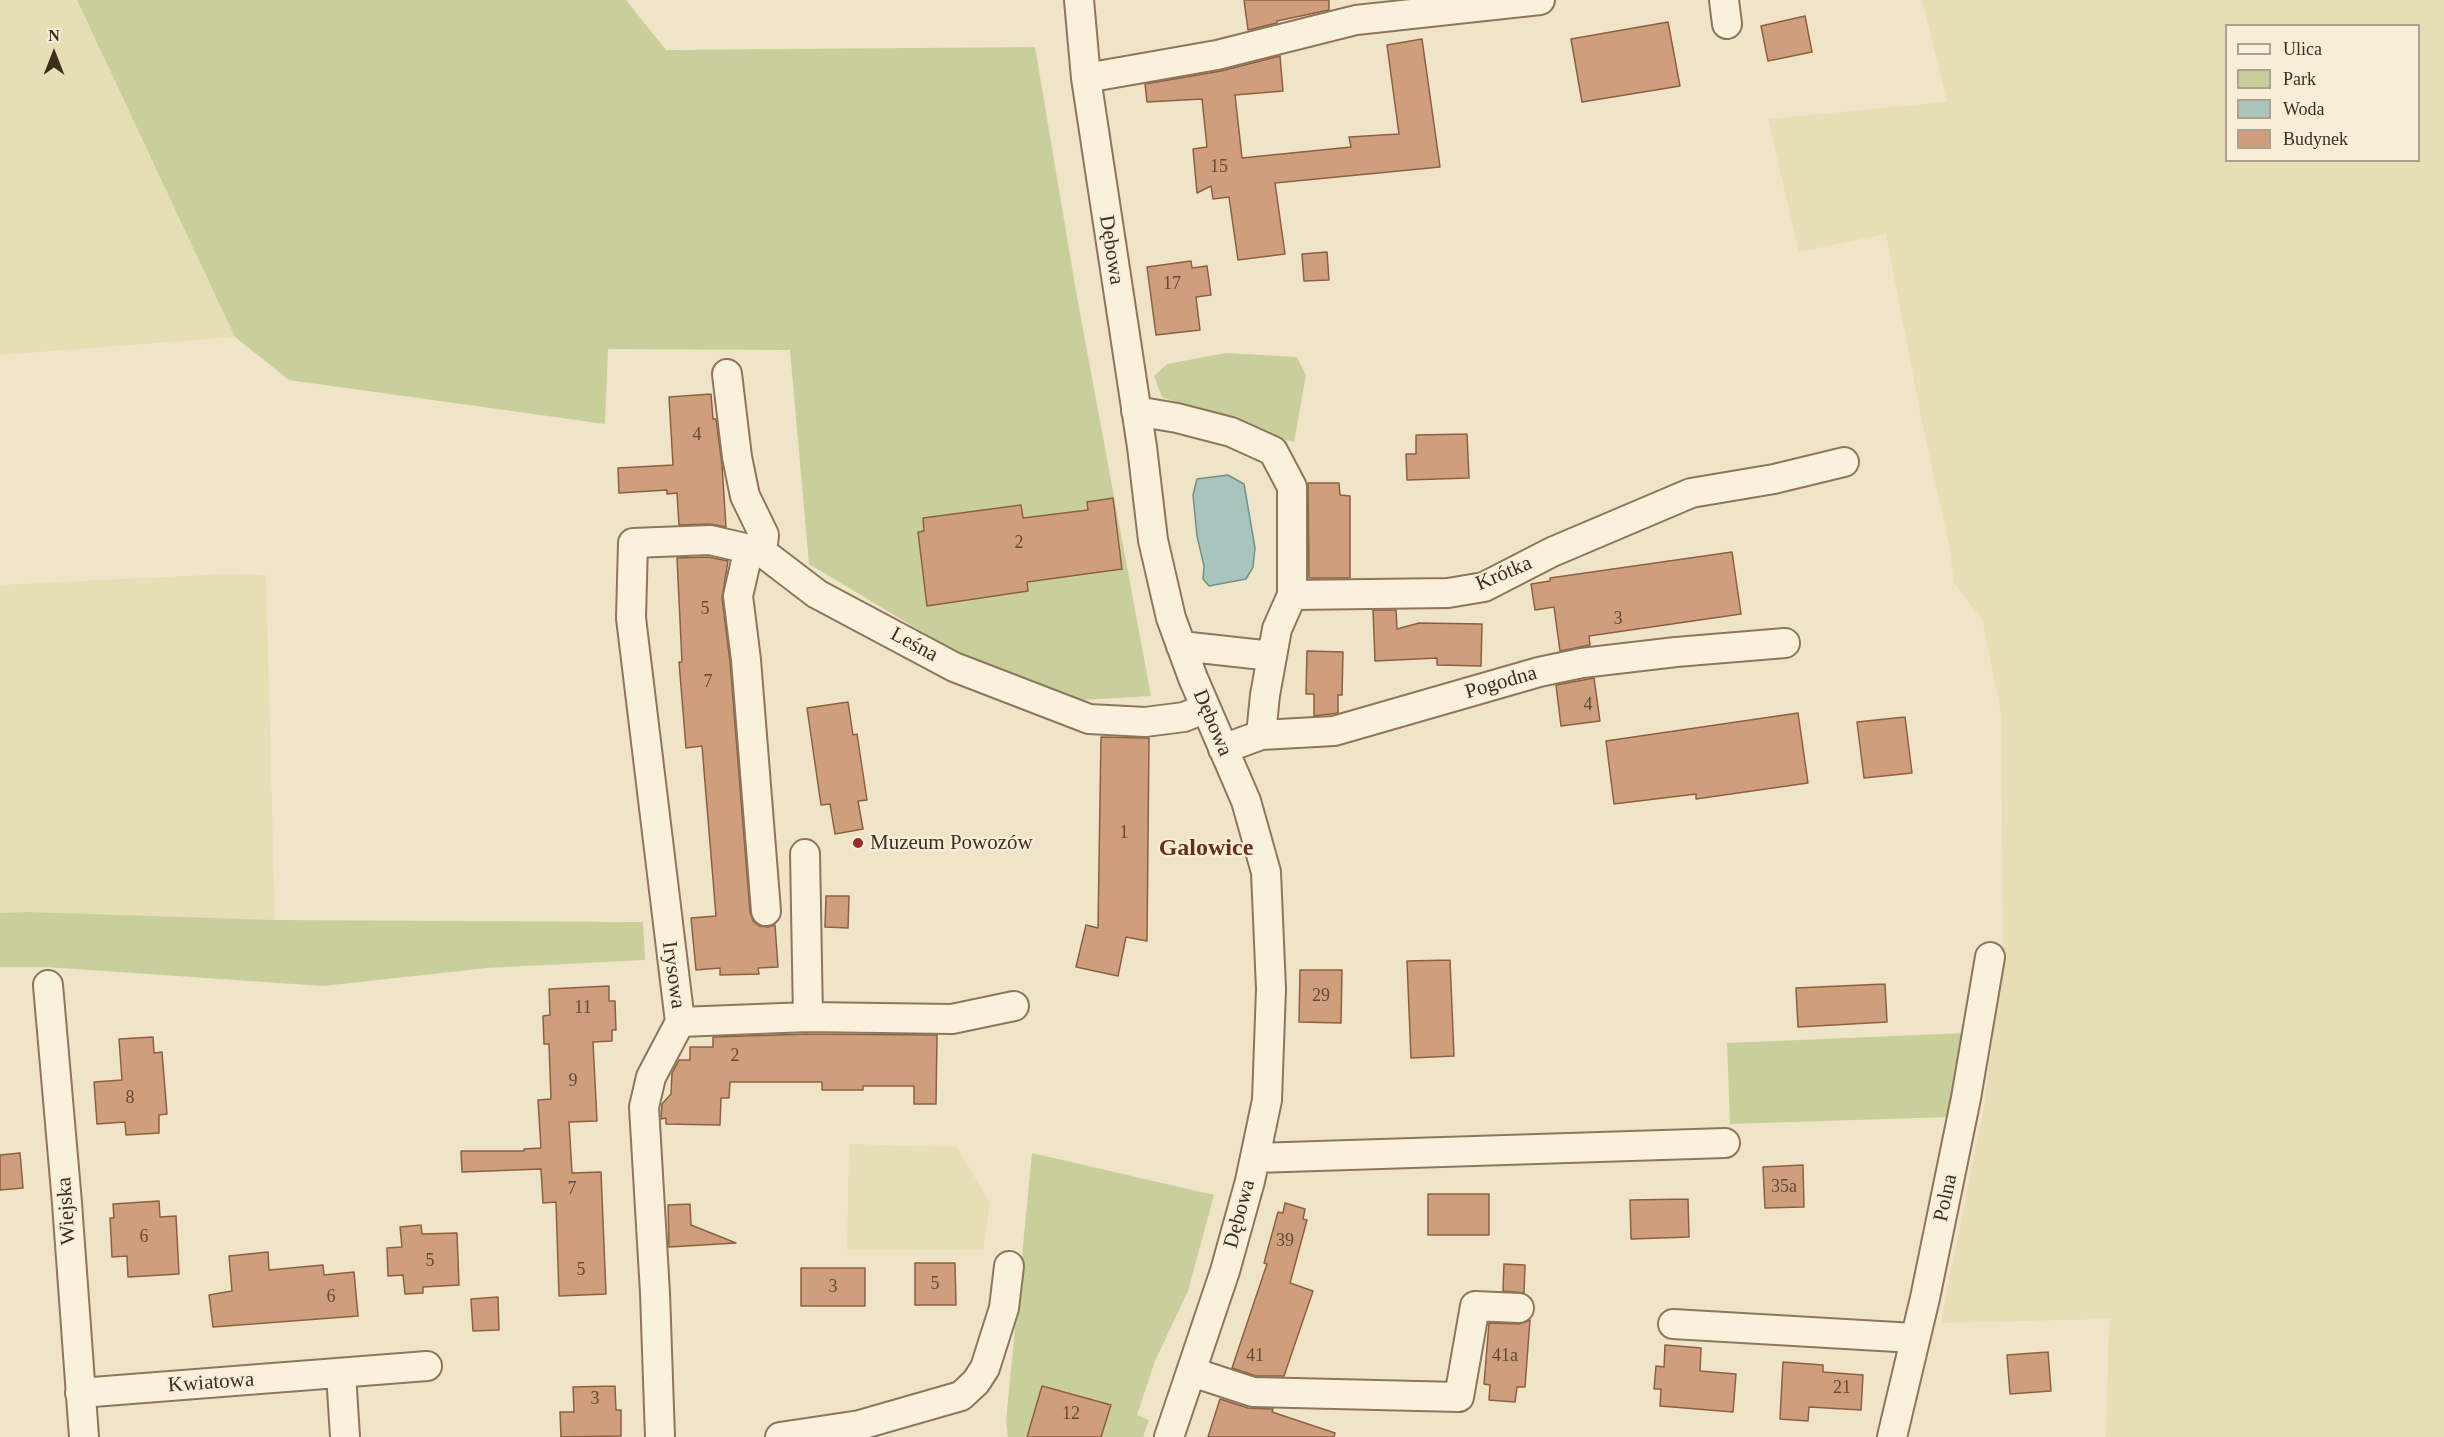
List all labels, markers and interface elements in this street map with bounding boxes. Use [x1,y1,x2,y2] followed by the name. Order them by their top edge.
[24,24,84,84] north arrow
[2225,24,2420,162] legend
[48,27,60,44] text: N
[2283,39,2322,59] text: Ulica
[2283,69,2316,89] text: Park
[2283,99,2325,119] text: Woda
[2283,129,2348,149] text: Budynek
[1210,156,1228,178] house number: 15
[1093,213,1129,287] street label: Dębowa
[1163,273,1181,295] house number: 17
[692,424,702,446] house number: 4
[1014,532,1024,554] house number: 2
[1472,551,1536,597] street label: Krótka
[700,598,710,620] house number: 5
[1614,608,1622,630] house number: 3
[886,622,942,668] street label: Leśna
[1462,661,1540,705] street label: Pogodna
[704,671,712,693] house number: 7
[1187,686,1237,760] street label: Dębowa
[1584,694,1592,716] house number: 4
[1120,822,1128,844] house number: 1
[870,830,1033,856] place label: Muzeum Powozów
[1159,835,1253,863] district label: Galowice
[851,836,865,850] marker: Muzeum Powozów
[656,940,690,1010] street label: Irysowa
[1312,985,1330,1007] house number: 29
[574,997,592,1019] house number: 11
[730,1045,740,1067] house number: 2
[568,1070,578,1092] house number: 9
[126,1087,134,1109] house number: 8
[1929,1172,1963,1224] street label: Polna
[52,1176,82,1246] street label: Wiejska
[1771,1176,1797,1198] house number: 35a
[1219,1177,1261,1251] street label: Dębowa
[568,1178,576,1200] house number: 7
[140,1226,148,1248] house number: 6
[1276,1230,1294,1252] house number: 39
[426,1250,434,1272] house number: 5
[576,1259,586,1281] house number: 5
[930,1273,940,1295] house number: 5
[828,1276,838,1298] house number: 3
[326,1286,336,1308] house number: 6
[1246,1345,1264,1367] house number: 41
[1492,1345,1518,1367] house number: 41a
[167,1367,255,1399] street label: Kwiatowa
[1833,1377,1851,1399] house number: 21
[590,1388,600,1410] house number: 3
[1062,1403,1080,1425] house number: 12

